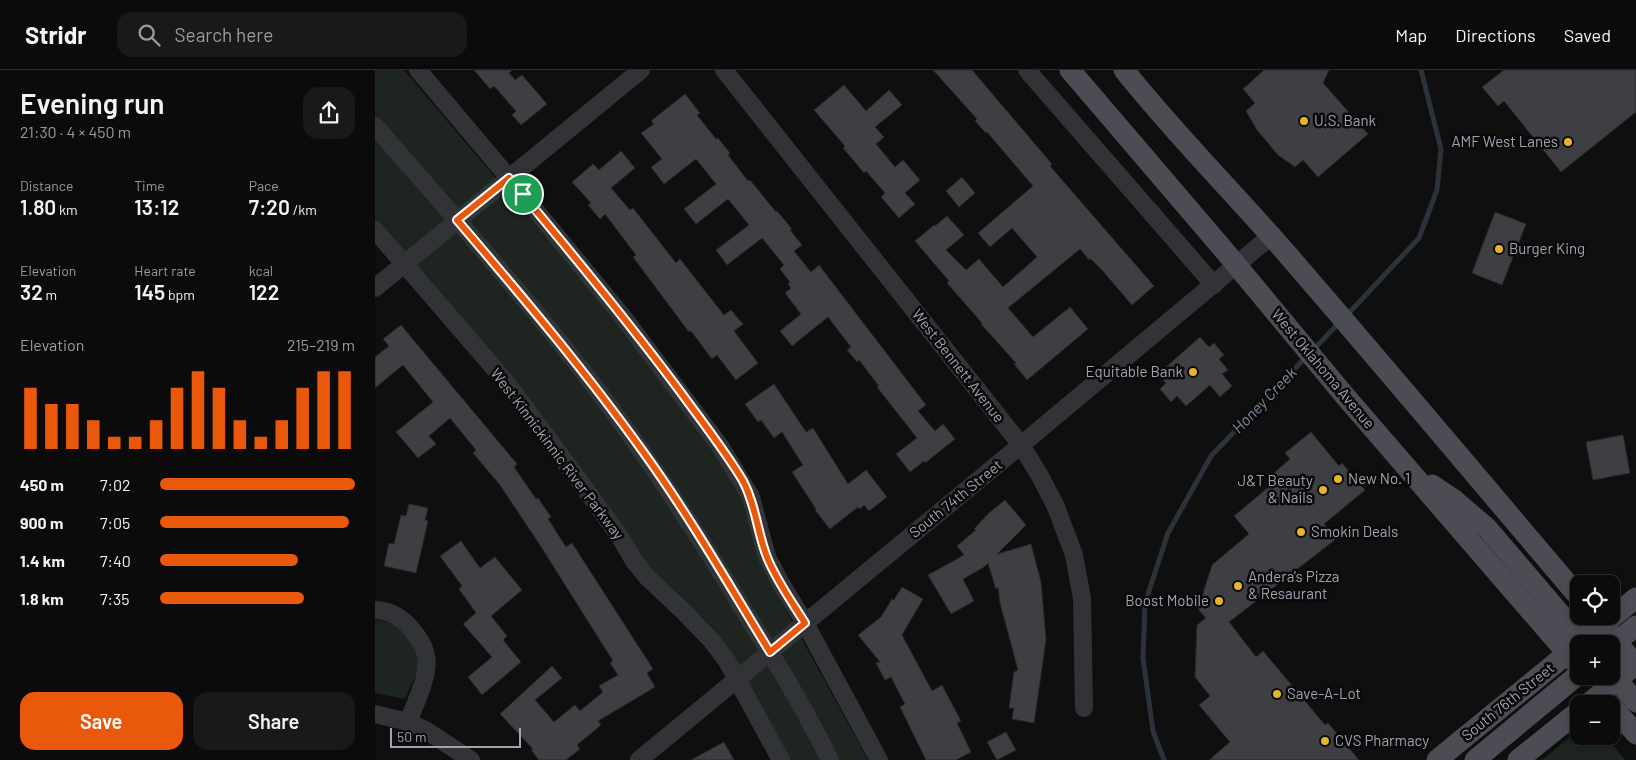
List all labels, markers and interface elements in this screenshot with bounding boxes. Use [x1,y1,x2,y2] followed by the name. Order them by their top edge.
[117,12,467,57] search box
[25,20,87,49] text: Stridr
[135,21,163,49] icon: search
[175,23,273,46] text: Search here
[1395,24,1427,46] text: Map
[1455,24,1536,46] text: Directions
[1564,24,1611,46] text: Saved
[20,86,165,120] text: Evening run
[303,87,355,139] button: share
[1314,111,1376,129] place label: U.S. Bank
[1298,115,1310,127] marker: U.S. Bank
[20,122,131,141] text: 21:30 · 4 × 450 m
[1451,132,1558,150] place label: AMF West Lanes
[1562,136,1574,148] marker: AMF West Lanes
[502,173,544,215] pin
[20,177,73,194] text: Distance
[134,177,165,194] text: Time
[249,177,279,194] text: Pace
[509,180,537,208] icon: arrive
[20,194,56,219] text: 1.80
[134,194,179,219] text: 13:12
[249,194,290,219] text: 7:20
[56,201,78,218] text: km
[290,201,317,218] text: /km
[1509,239,1585,257] place label: Burger King
[1493,243,1505,255] marker: Burger King
[20,262,76,279] text: Elevation
[134,262,196,279] text: Heart rate
[249,262,273,279] text: kcal
[20,279,43,304] text: 32
[134,279,165,304] text: 145
[249,279,279,304] text: 122
[43,286,57,303] text: m
[165,286,195,303] text: bpm
[909,305,1009,426] street label: West Bennett Avenue
[1268,305,1379,432] street label: West Oklahoma Avenue
[20,335,84,354] text: Elevation
[287,335,355,354] text: 215–219 m
[1085,362,1183,380] place label: Equitable Bank
[1227,363,1300,437] water label: Honey Creek
[487,364,628,543] street label: West Kinnickinnic River Parkway
[1187,366,1199,378] marker: Equitable Bank
[905,455,1005,541] street label: South 74th Street
[1348,469,1410,487] place label: New No. 1
[1238,471,1313,506] place label: J&T Beauty & Nails
[1332,473,1344,485] marker: New No. 1
[20,475,64,494] text: 450 m
[100,475,131,494] text: 7:02
[1317,484,1329,496] marker: J&T Beauty & Nails
[20,513,63,532] text: 900 m
[100,513,130,532] text: 7:05
[1311,522,1398,540] place label: Smokin Deals
[1295,526,1307,538] marker: Smokin Deals
[20,551,65,570] text: 1.4 km
[100,551,131,570] text: 7:40
[1248,567,1339,602] place label: Andera's Pizza & Resaurant
[1570,575,1620,745] map controls
[1570,575,1620,625] button: locate
[1232,580,1244,592] marker: Andera's Pizza & Resaurant
[20,589,64,608] text: 1.8 km
[100,589,129,608] text: 7:35
[1125,591,1209,609] place label: Boost Mobile
[1213,595,1225,607] marker: Boost Mobile
[1570,635,1620,685] button: +
[1457,658,1557,744] street label: South 76th Street
[1287,684,1361,702] place label: Save-A-Lot
[1271,688,1283,700] marker: Save-A-Lot
[20,692,183,750] button: Save
[193,692,355,750] button: Share
[1570,695,1620,745] button: −
[390,725,521,748] scale bar
[397,728,426,745] text: 50 m
[1335,731,1429,749] place label: CVS Pharmacy
[1319,735,1331,747] marker: CVS Pharmacy

